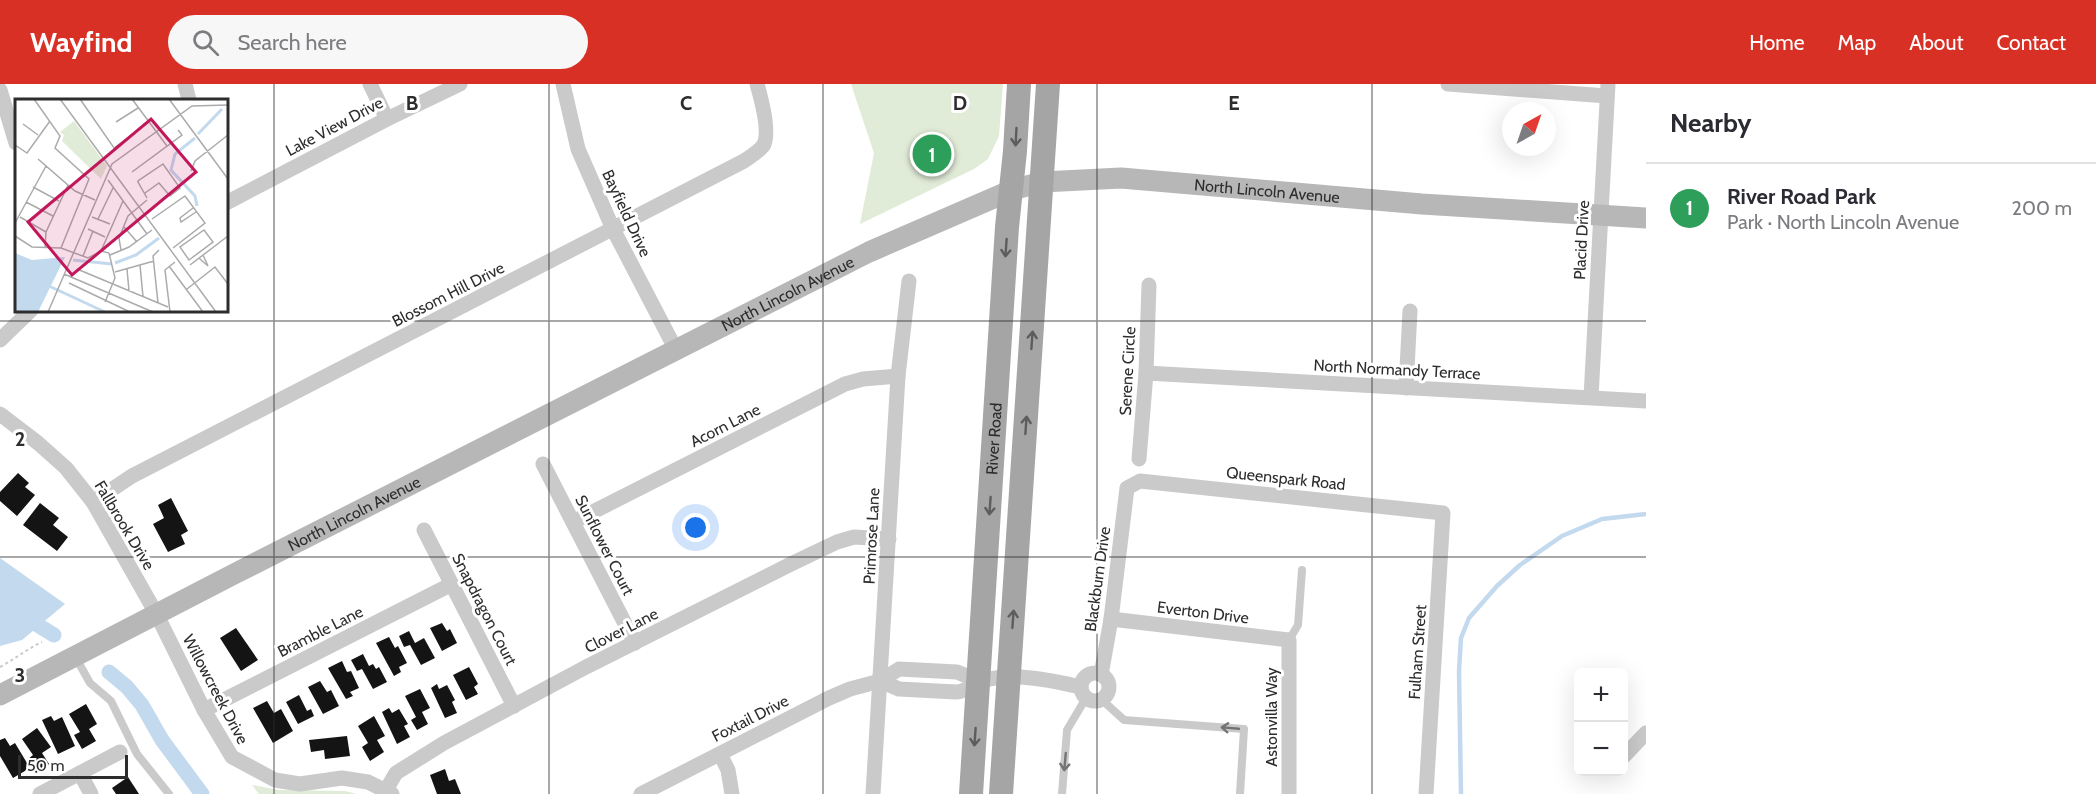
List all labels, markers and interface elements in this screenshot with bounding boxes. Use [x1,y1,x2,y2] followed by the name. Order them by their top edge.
[168,15,588,69] search box
[30,25,132,59] text: Wayfind
[189,26,222,59] icon: search
[237,29,347,56] text: Search here
[1749,30,1805,55] text: Home
[1838,30,1876,55] text: Map
[1909,30,1963,55] text: About
[1996,30,2066,55] text: Contact
[406,91,418,115] text: B
[680,91,692,115] text: C
[953,91,967,115] text: D
[1228,91,1240,115] text: E
[282,93,386,160] street label: Lake View Drive
[15,99,228,312] inset map
[1502,102,1556,156] north arrow
[1670,107,1751,139] text: Nearby
[1010,127,1021,147] one-way arrow
[912,132,952,176] pin: 1
[598,167,655,260] street label: Bayfield Drive
[1193,175,1341,207] street label: North Lincoln Avenue
[1727,183,1876,210] text: River Road Park
[1686,196,1693,220] text: 1
[2012,196,2072,220] text: 200 m
[1570,200,1593,280] street label: Placid Drive
[1727,210,1959,234] text: Park · North Lincoln Avenue
[1000,238,1011,258] one-way arrow
[718,252,857,335] street label: North Lincoln Avenue
[389,258,507,331] street label: Blossom Hill Drive
[1116,326,1139,416] street label: Serene Circle
[1026,331,1037,351] one-way arrow
[1313,356,1481,383] street label: North Normandy Terrace
[687,400,763,451] street label: Acorn Lane
[982,402,1006,475] street label: River Road
[1021,415,1032,435] one-way arrow
[15,427,25,451] text: 2
[1225,463,1346,494] street label: Queenspark Road
[285,472,424,555] street label: North Lincoln Avenue
[91,477,159,573] street label: Fallbrook Drive
[859,487,884,585] street label: Primrose Lane
[571,492,638,599] street label: Sunflower Court
[984,495,995,515] one-way arrow
[681,513,710,542] your location
[1081,525,1114,633] street label: Blackburn Drive
[448,550,521,669] street label: Snapdragon Court
[1156,597,1250,628] street label: Everton Drive
[274,602,366,661] street label: Bramble Lane
[1405,603,1430,700] street label: Fulham Street
[581,604,661,657] street label: Clover Lane
[1008,610,1019,630] one-way arrow
[179,631,252,747] street label: Willowcreek Drive
[15,663,25,687] text: 3
[1262,667,1281,767] street label: Astonvilla Way
[1574,668,1628,776] map controls
[1574,668,1628,722] button: +
[709,691,792,746] street label: Foxtail Drive
[1220,722,1240,733] one-way arrow
[1574,722,1628,776] button: −
[969,727,980,747] one-way arrow
[18,752,128,780] scale bar
[1059,752,1070,772] one-way arrow
[27,756,64,775] text: 50 m

